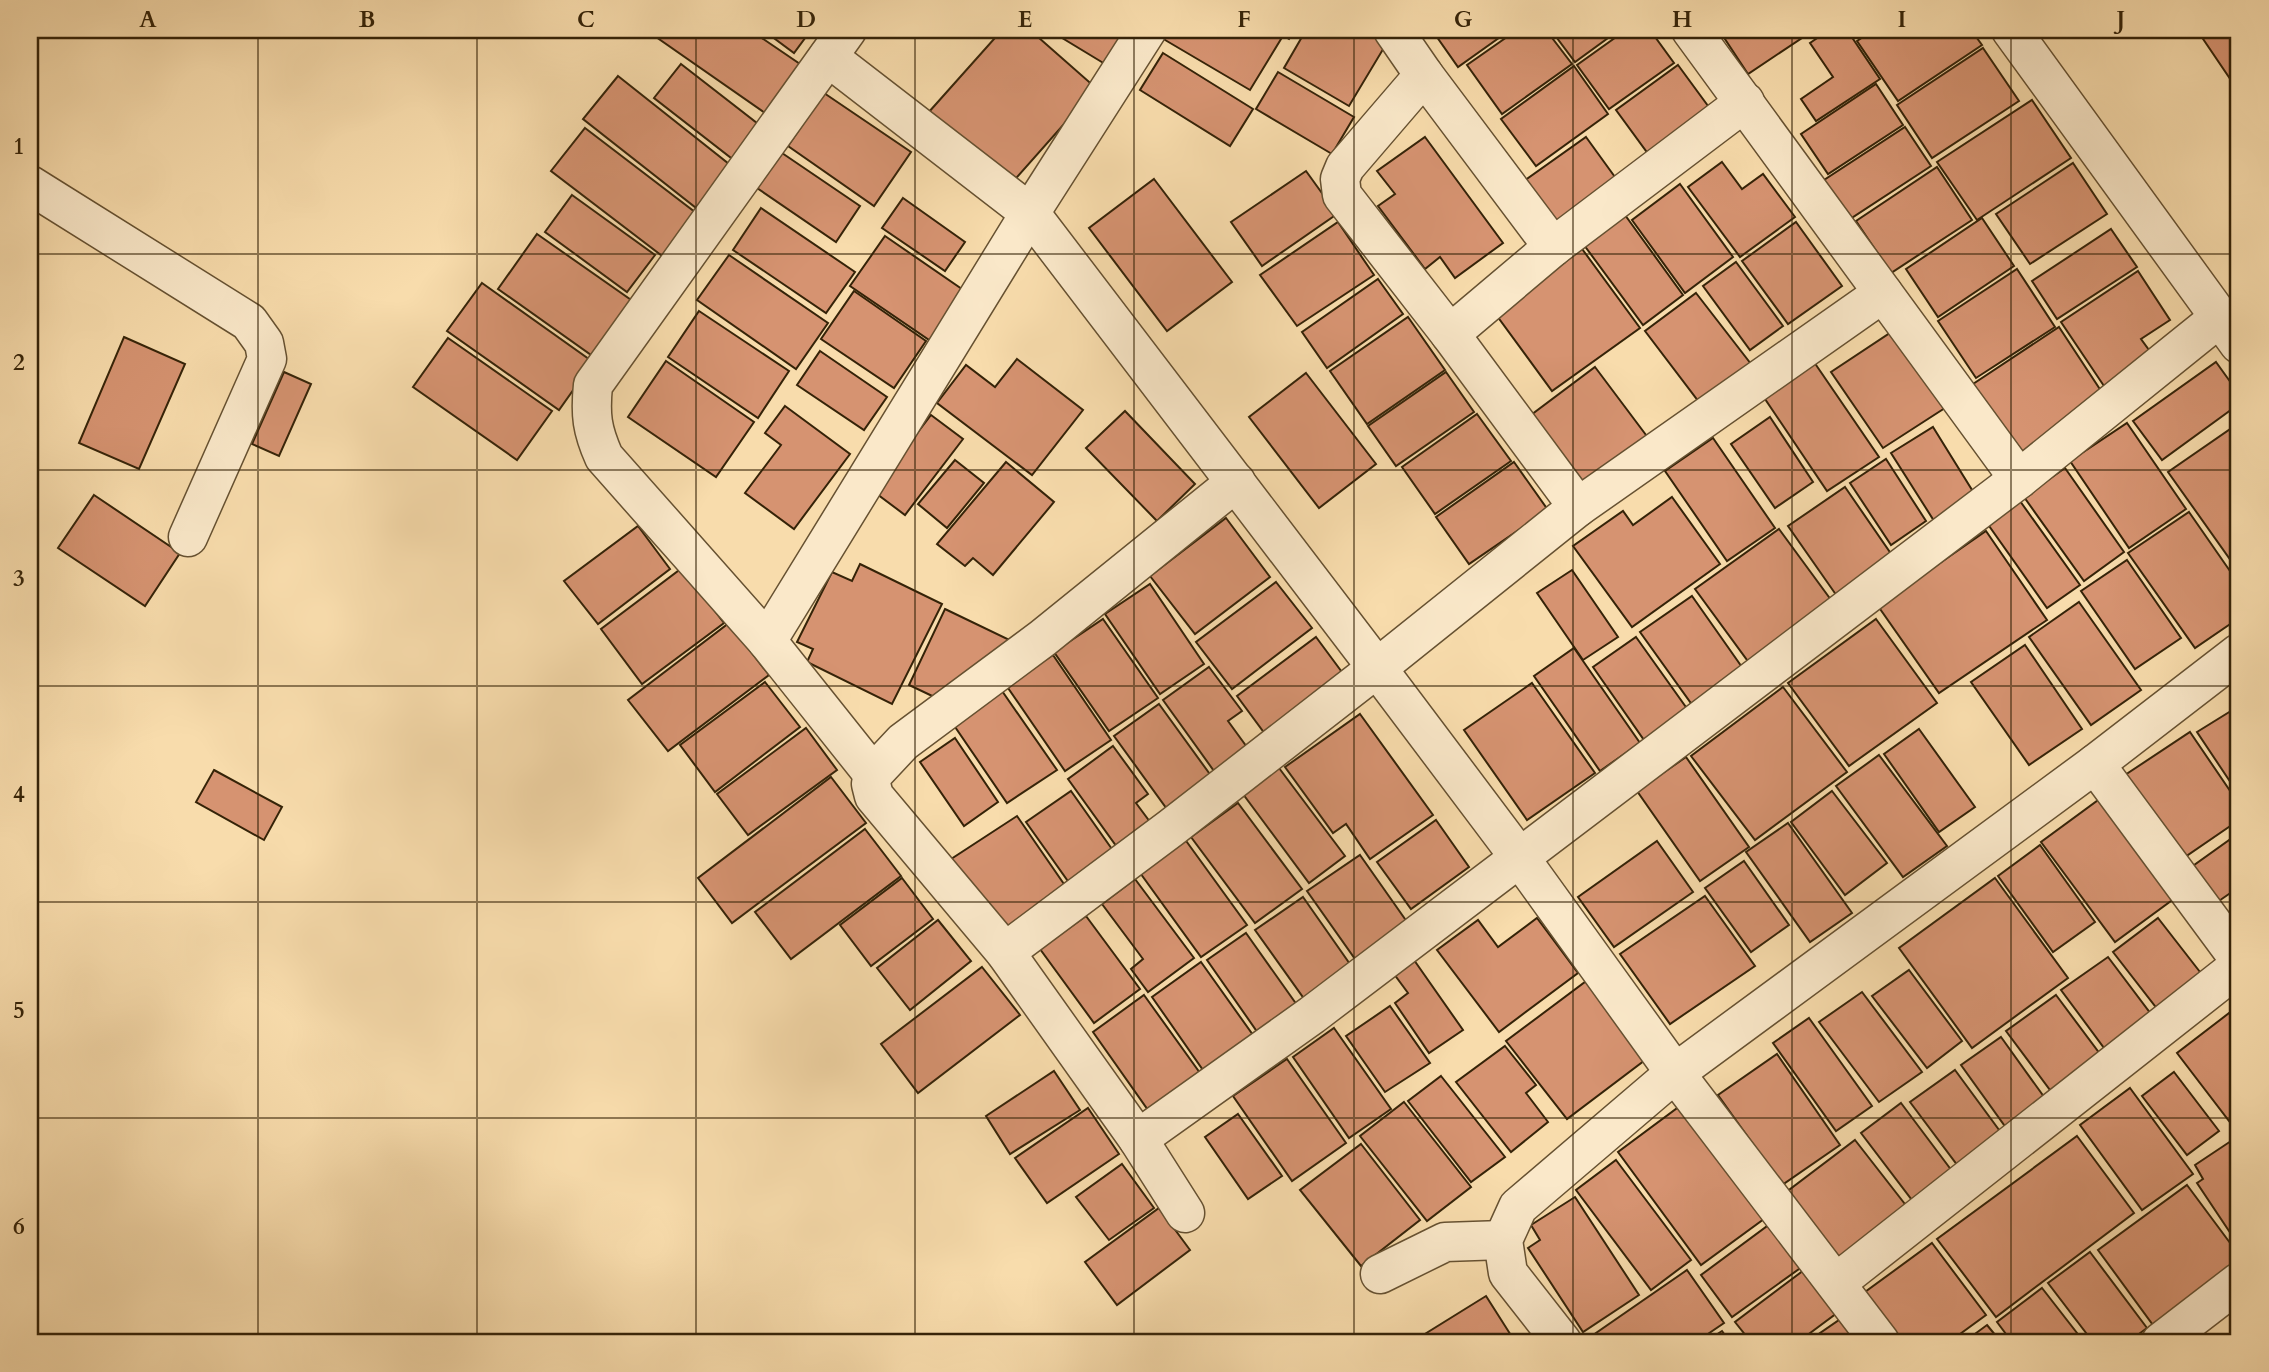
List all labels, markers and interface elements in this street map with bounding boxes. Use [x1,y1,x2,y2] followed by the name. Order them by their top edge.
[139,4,157,35] text: A
[359,4,375,35] text: B
[577,4,595,35] text: C
[796,4,816,35] text: D
[1018,4,1032,35] text: E
[1237,4,1251,35] text: F
[1454,4,1473,35] text: G
[1672,4,1692,35] text: H
[1898,4,1906,35] text: I
[2114,4,2125,35] text: J
[13,131,25,162] text: 1
[13,347,25,378] text: 2
[13,563,25,594] text: 3
[13,779,25,810] text: 4
[13,995,25,1026] text: 5
[13,1211,25,1242] text: 6

